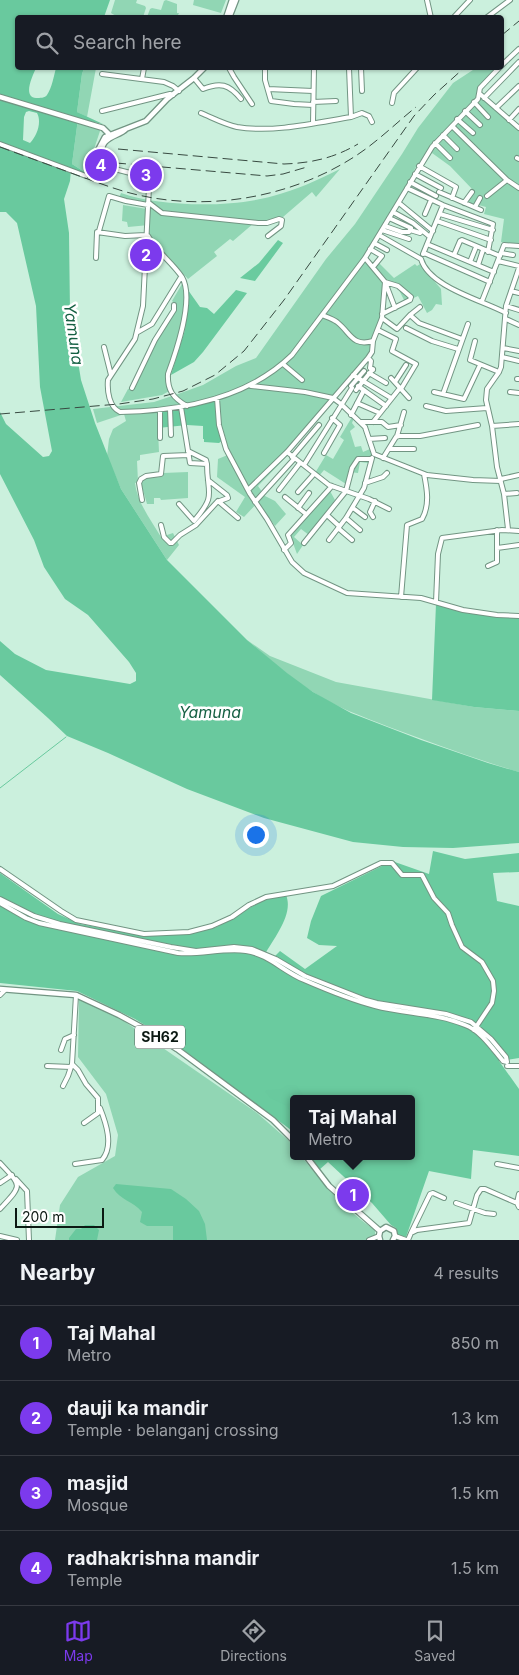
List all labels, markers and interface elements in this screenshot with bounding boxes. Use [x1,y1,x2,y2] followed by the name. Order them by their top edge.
[15,15,504,70] search box
[33,29,61,57] icon: search
[73,31,182,54] text: Search here
[85,146,117,184] pin: 4
[130,156,162,194] pin: 3
[130,236,162,274] pin: 2
[60,302,88,366] water label: Yamuna
[179,702,241,722] water label: Yamuna
[243,822,269,848] your location
[135,1026,185,1048] road number: SH62
[290,1095,415,1160] popup
[308,1106,397,1129] text: Taj Mahal
[308,1129,353,1149] text: Metro
[337,1176,369,1214] pin: 1
[15,1205,104,1228] scale bar
[22,1208,64,1225] text: 200 m
[20,1260,95,1285] text: Nearby
[434,1263,499,1283] text: 4 results
[67,1322,156,1345] text: Taj Mahal
[33,1333,39,1353] text: 1
[451,1333,499,1353] text: 850 m
[67,1345,111,1365] text: Metro
[67,1397,208,1420] text: dauji ka mandir
[31,1408,41,1428] text: 2
[451,1408,499,1428] text: 1.3 km
[67,1420,279,1440] text: Temple · belanganj crossing
[67,1472,128,1495] text: masjid
[31,1483,41,1503] text: 3
[451,1483,499,1503] text: 1.5 km
[67,1495,128,1515] text: Mosque
[67,1547,259,1570] text: radhakrishna mandir
[31,1558,41,1578] text: 4
[451,1558,499,1578] text: 1.5 km
[67,1570,122,1590] text: Temple
[64,1617,93,1664] tab: Map
[220,1617,287,1664] tab: Directions
[414,1617,455,1664] tab: Saved

